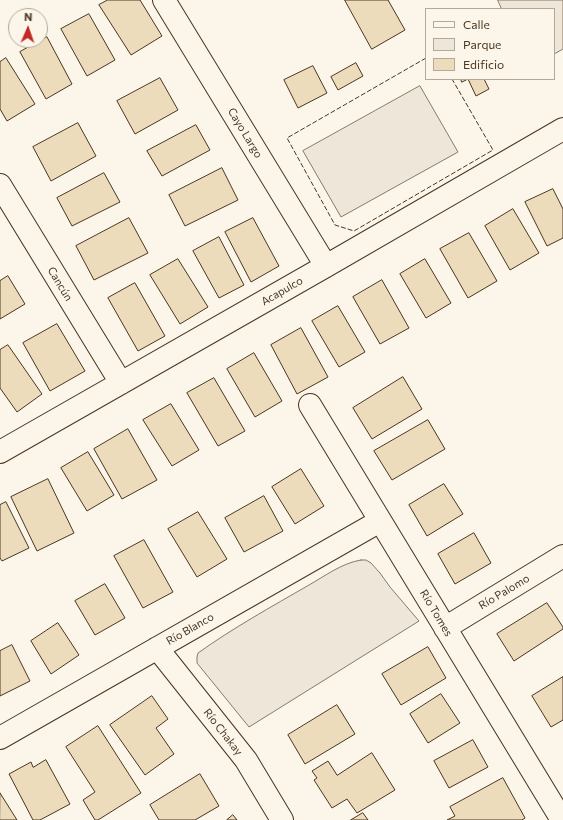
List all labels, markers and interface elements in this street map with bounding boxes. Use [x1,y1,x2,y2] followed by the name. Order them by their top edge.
[8,8,48,48] north arrow
[425,8,555,80] legend
[24,10,33,23] text: N
[463,17,490,31] text: Calle
[463,37,501,51] text: Parque
[463,57,504,71] text: Edificio
[225,106,265,160] street label: Cayo Largo
[45,265,75,303] street label: Cancún
[259,274,305,308] street label: Acapulco
[476,572,532,612] street label: Río Palomo
[417,587,455,639] street label: Río Tomes
[164,610,216,648] street label: Río Blanco
[201,706,245,758] street label: Río Chakay

